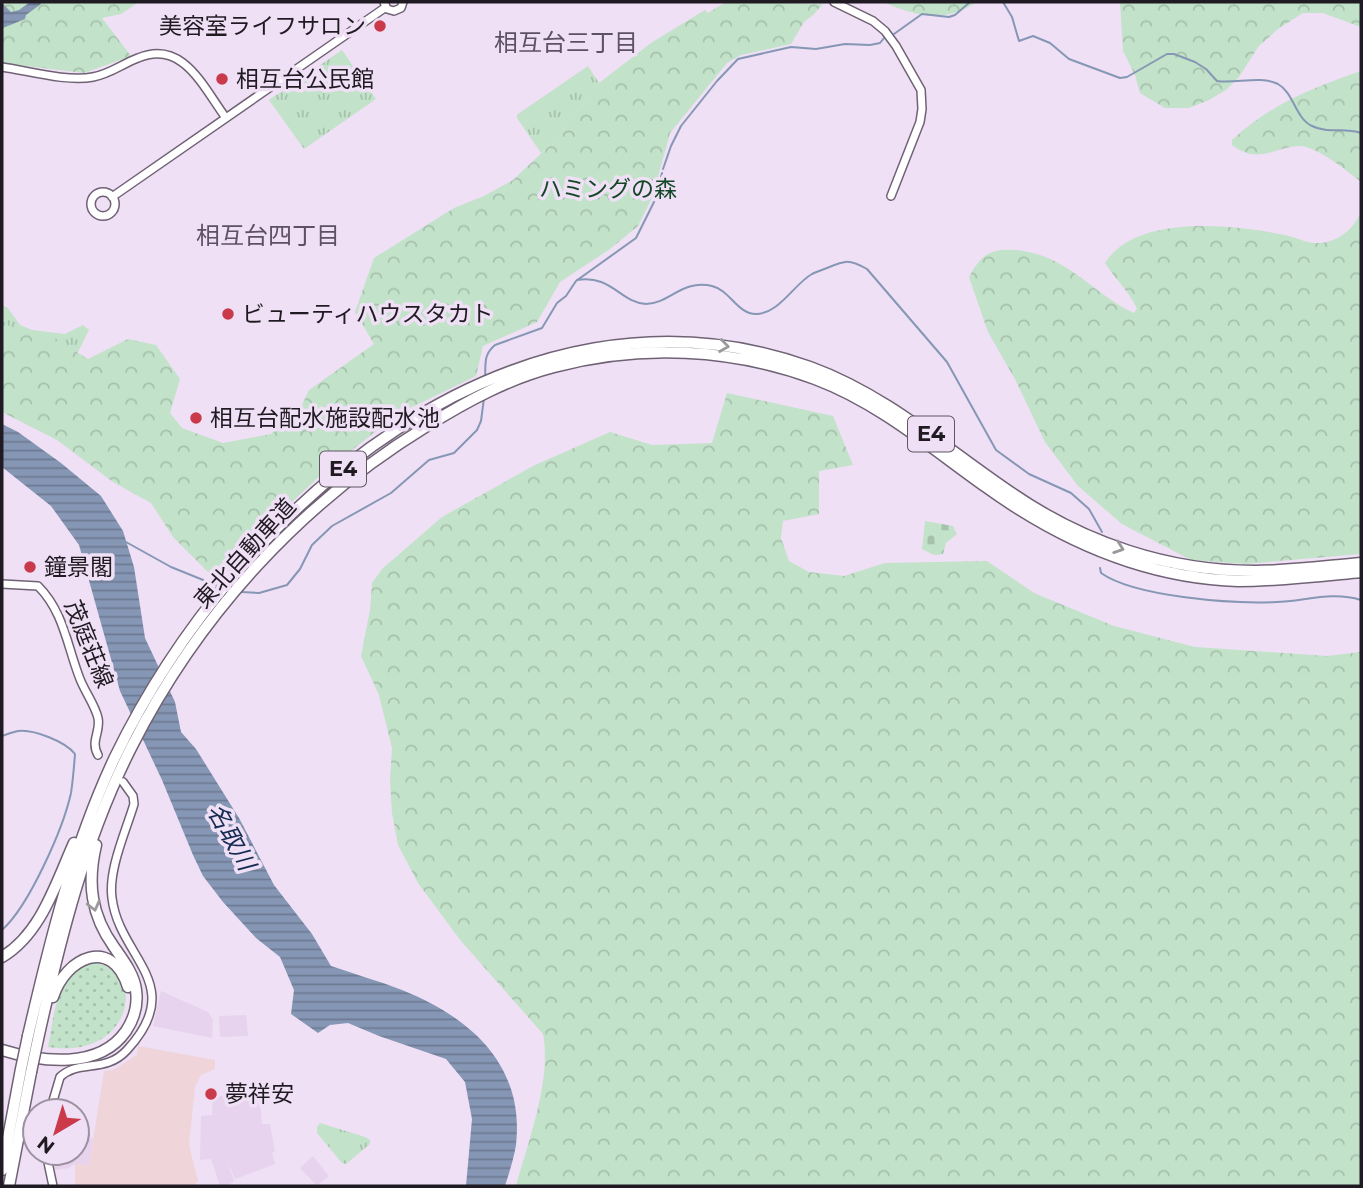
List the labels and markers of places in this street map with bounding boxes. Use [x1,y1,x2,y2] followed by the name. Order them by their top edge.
[159,12,366,40] place label: 美容室ライフサロン
[372,18,388,34] marker: 美容室ライフサロン
[236,65,374,93] place label: 相互台公民館
[214,71,230,87] marker: 相互台公民館
[242,300,494,328] place label: ビューティハウスタカト
[220,306,236,322] marker: ビューティハウスタカト
[210,404,440,432] place label: 相互台配水施設配水池
[188,410,204,426] marker: 相互台配水施設配水池
[44,553,113,581] place label: 鐘景閣
[22,559,38,575] marker: 鐘景閣
[225,1080,294,1108] place label: 夢祥安
[203,1086,219,1102] marker: 夢祥安

